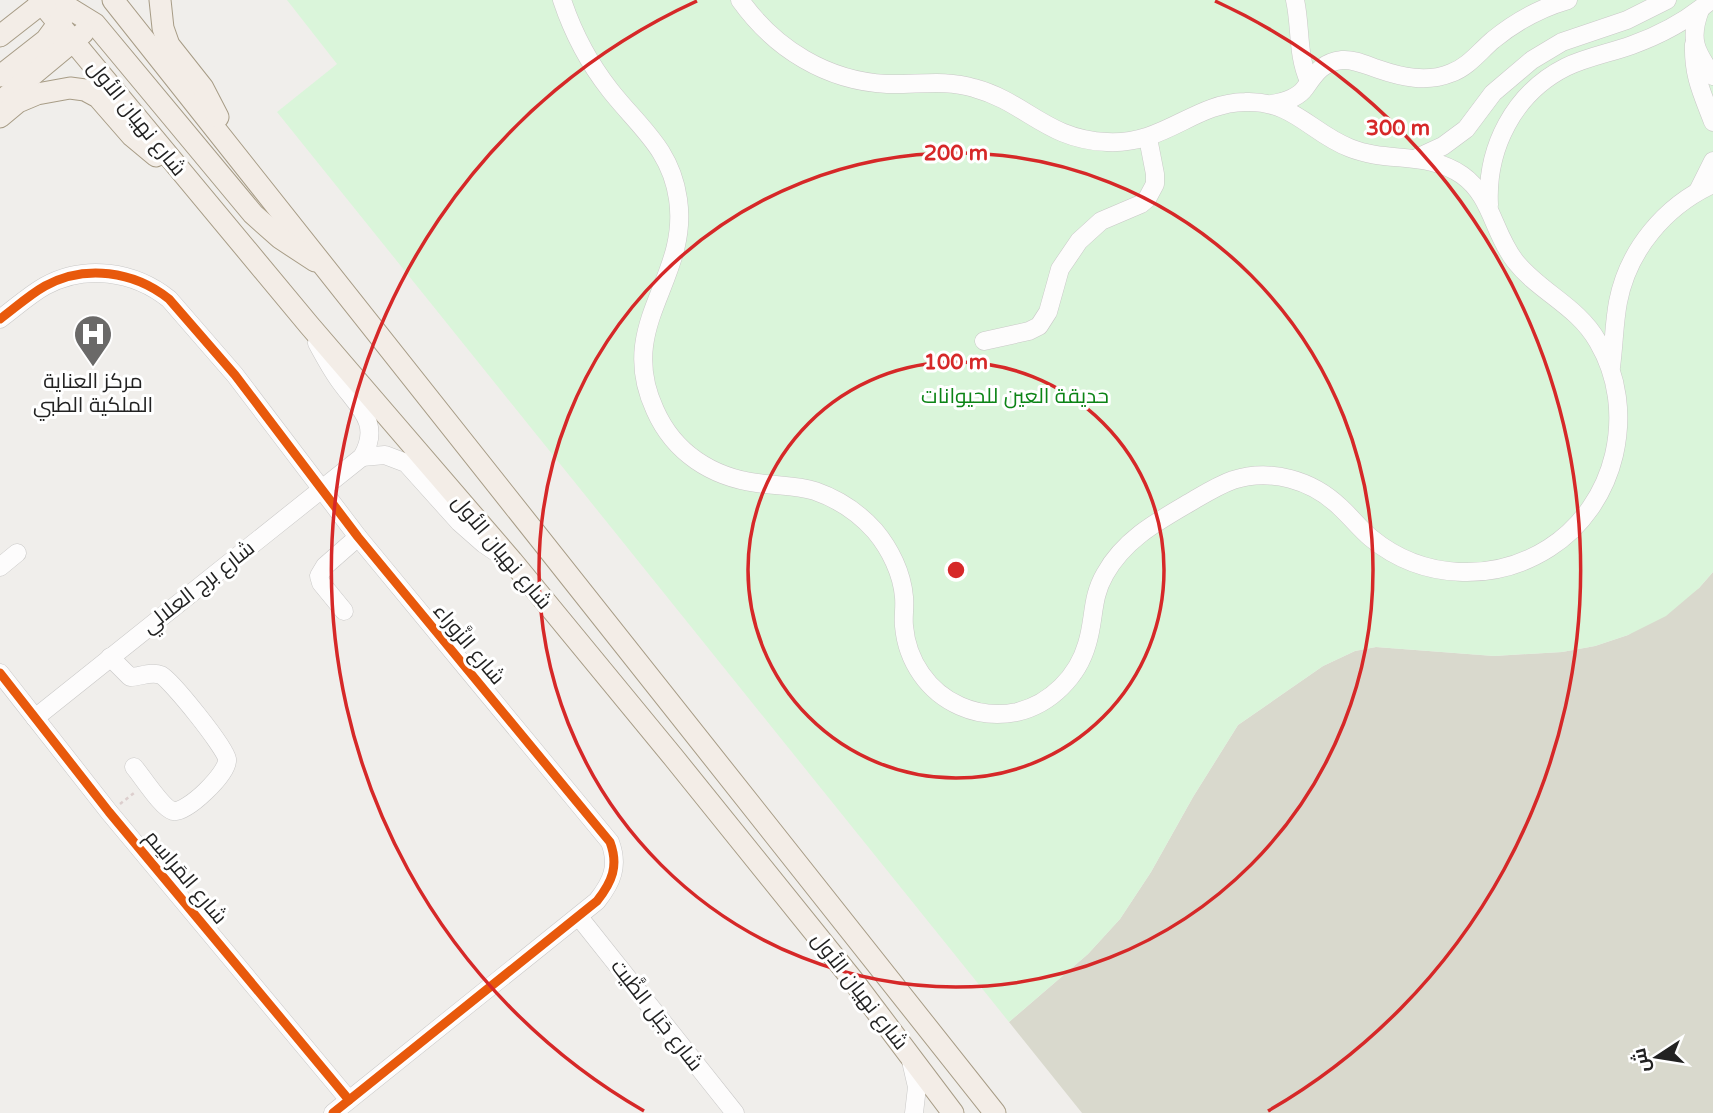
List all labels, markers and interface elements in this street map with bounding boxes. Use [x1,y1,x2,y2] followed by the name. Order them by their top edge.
[81,55,191,182] street label: شارع نهيان الأول
[1366,116,1430,141] text: 300 m
[924,141,988,166] text: 200 m
[72,313,114,368] hospital icon: مركز العناية الملكية الطبي
[924,350,988,375] text: 100 m
[33,369,153,421] place label: مركز العناية الملكية الطبي
[921,384,1109,409] park label: حديقة العين للحيوانات
[446,490,557,615] street label: شارع نهيان الأول
[137,536,261,641] street label: شارع برج العلالي
[944,558,968,582] centre of rings
[427,598,511,690] street label: شارع الزَّوراء
[138,825,232,930] street label: شارع المَراسِم
[805,928,913,1056] street label: شارع نهيان الأول
[605,954,709,1077] street label: شارع جَبَل الظَّيت
[1622,1022,1692,1092] north arrow
[1628,1046,1655,1075] text: ش

